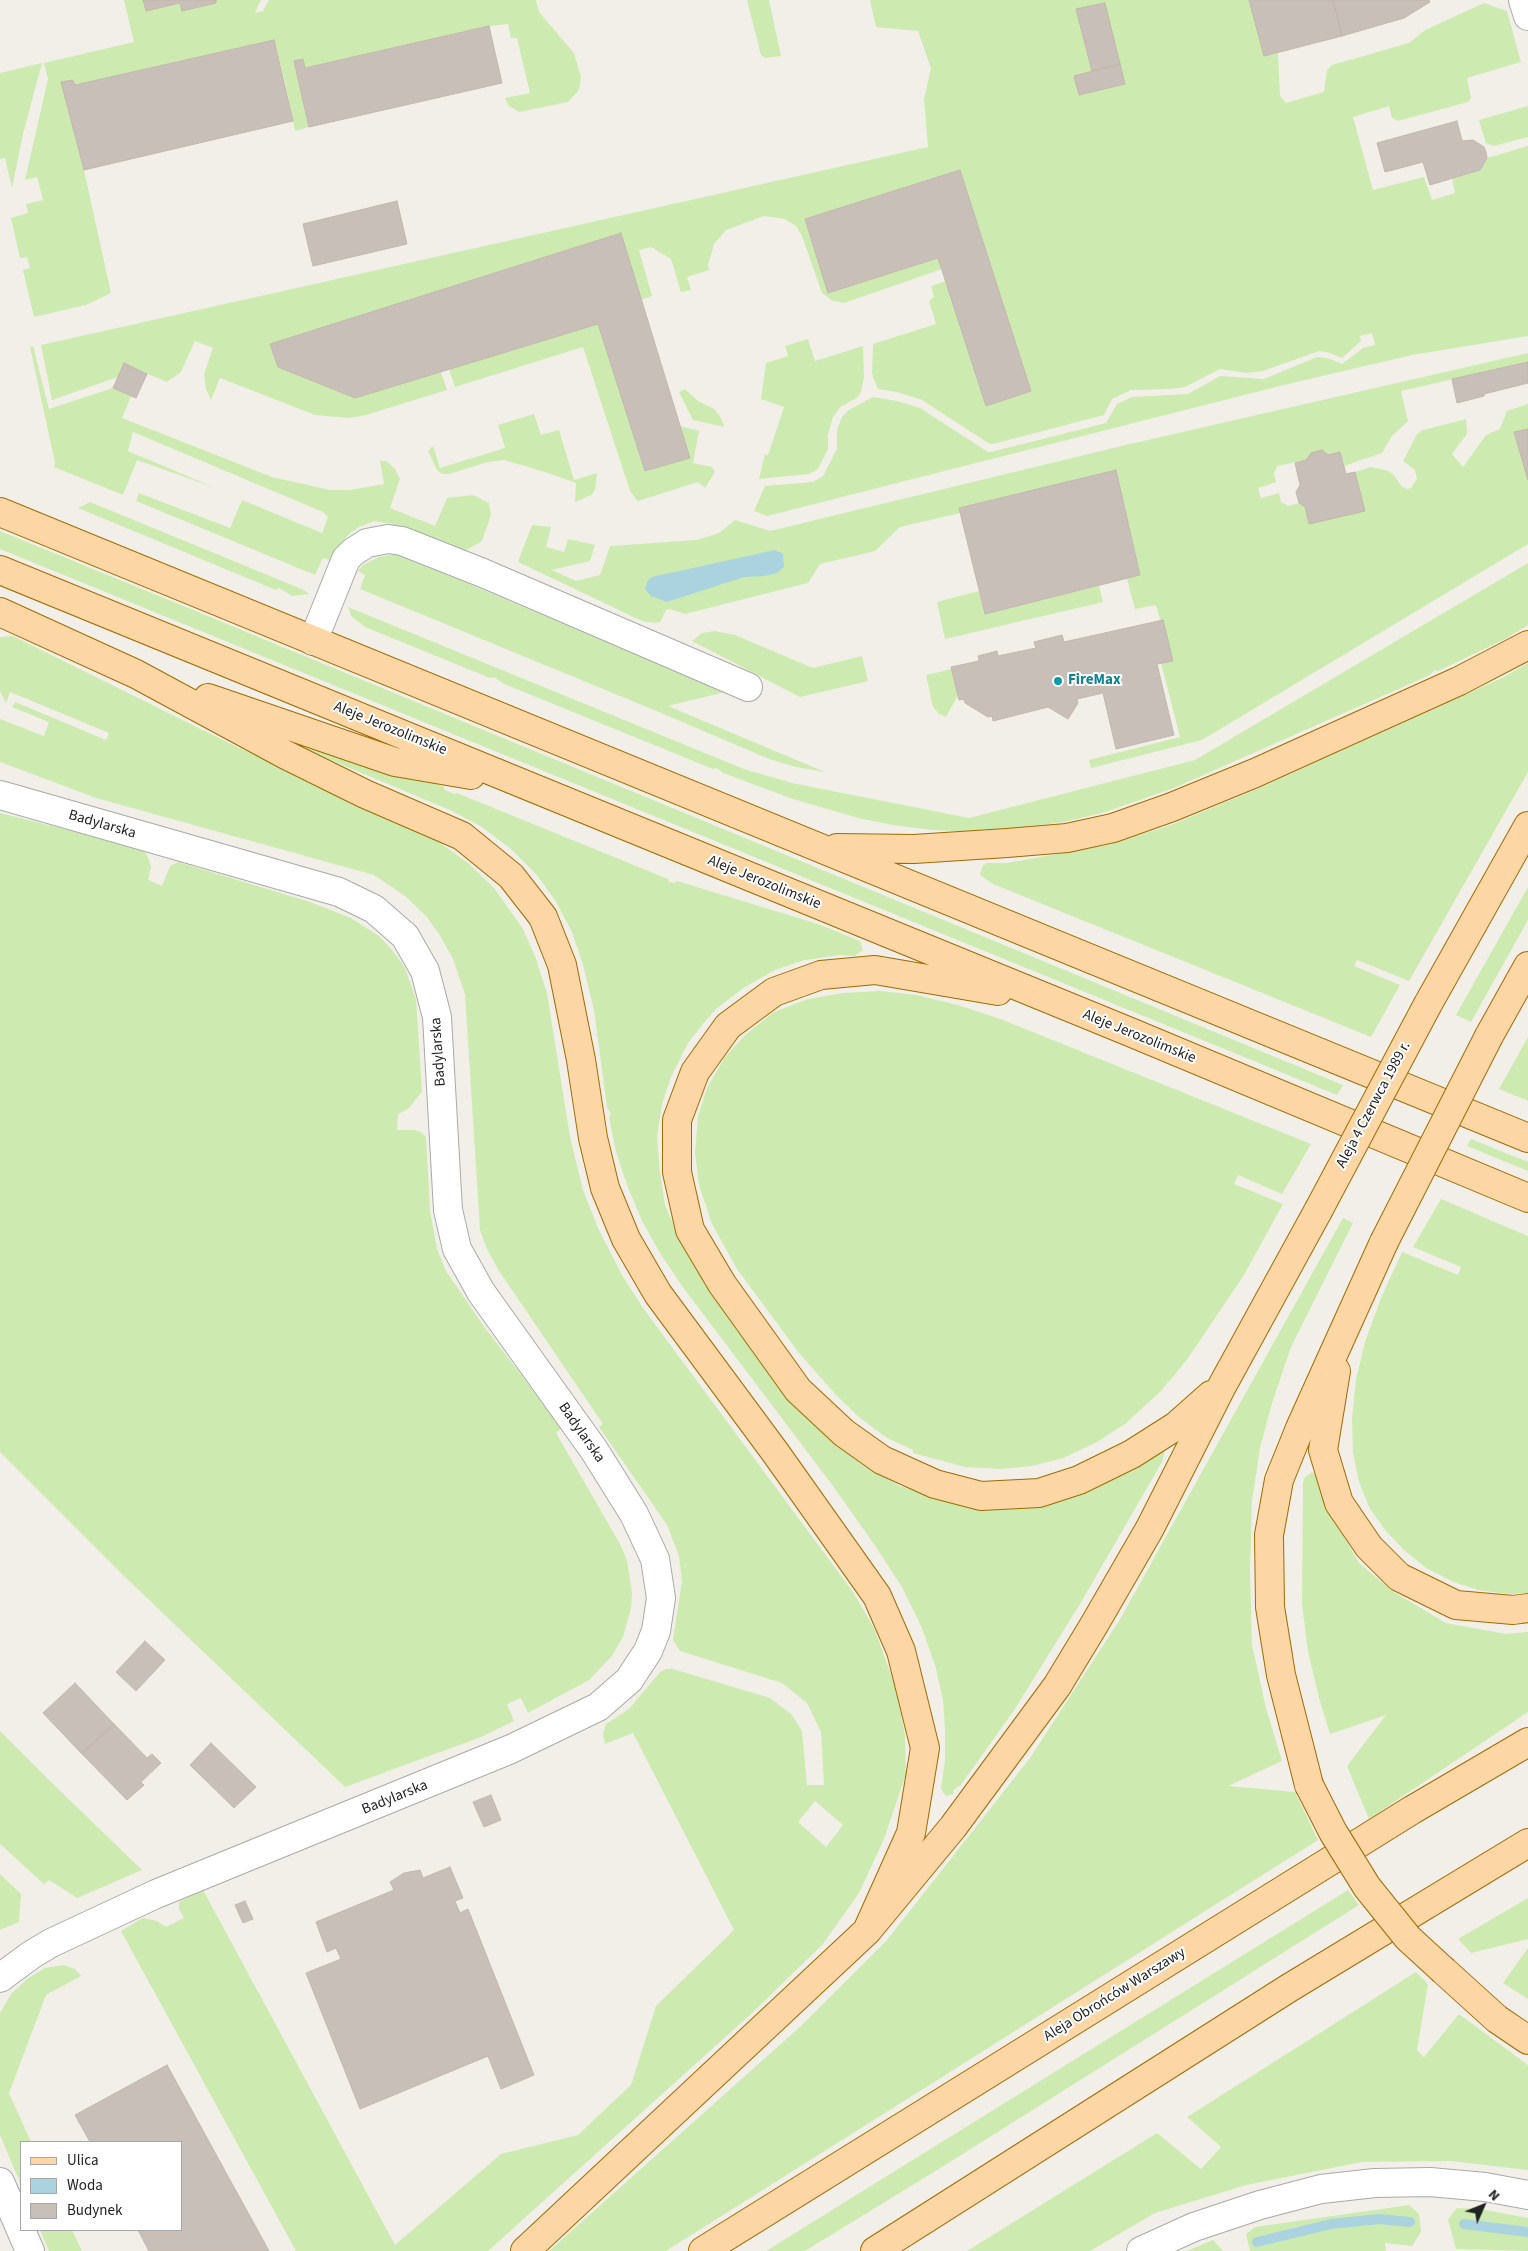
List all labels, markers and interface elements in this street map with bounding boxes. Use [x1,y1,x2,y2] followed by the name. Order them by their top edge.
[1068,672,1121,690] place label: FireMax
[1052,675,1064,687] marker: FireMax
[331,698,449,760] street label: Aleje Jerozolimskie
[66,807,138,843] street label: Badylarska
[705,852,823,914] street label: Aleje Jerozolimskie
[1080,1006,1198,1068] street label: Aleje Jerozolimskie
[428,1017,450,1087] street label: Badylarska
[1333,1039,1415,1171] street label: Aleja 4 Czerwca 1989 r.
[554,1399,608,1467] street label: Badylarska
[359,1777,431,1819] street label: Badylarska
[1041,1944,1189,2046] street label: Aleja Obrońców Warszawy
[20,2141,182,2231] legend
[67,2150,98,2171] text: Ulica
[67,2175,103,2196] text: Woda
[1458,2181,1508,2231] north arrow
[1483,2185,1504,2206] text: N
[67,2200,122,2221] text: Budynek

